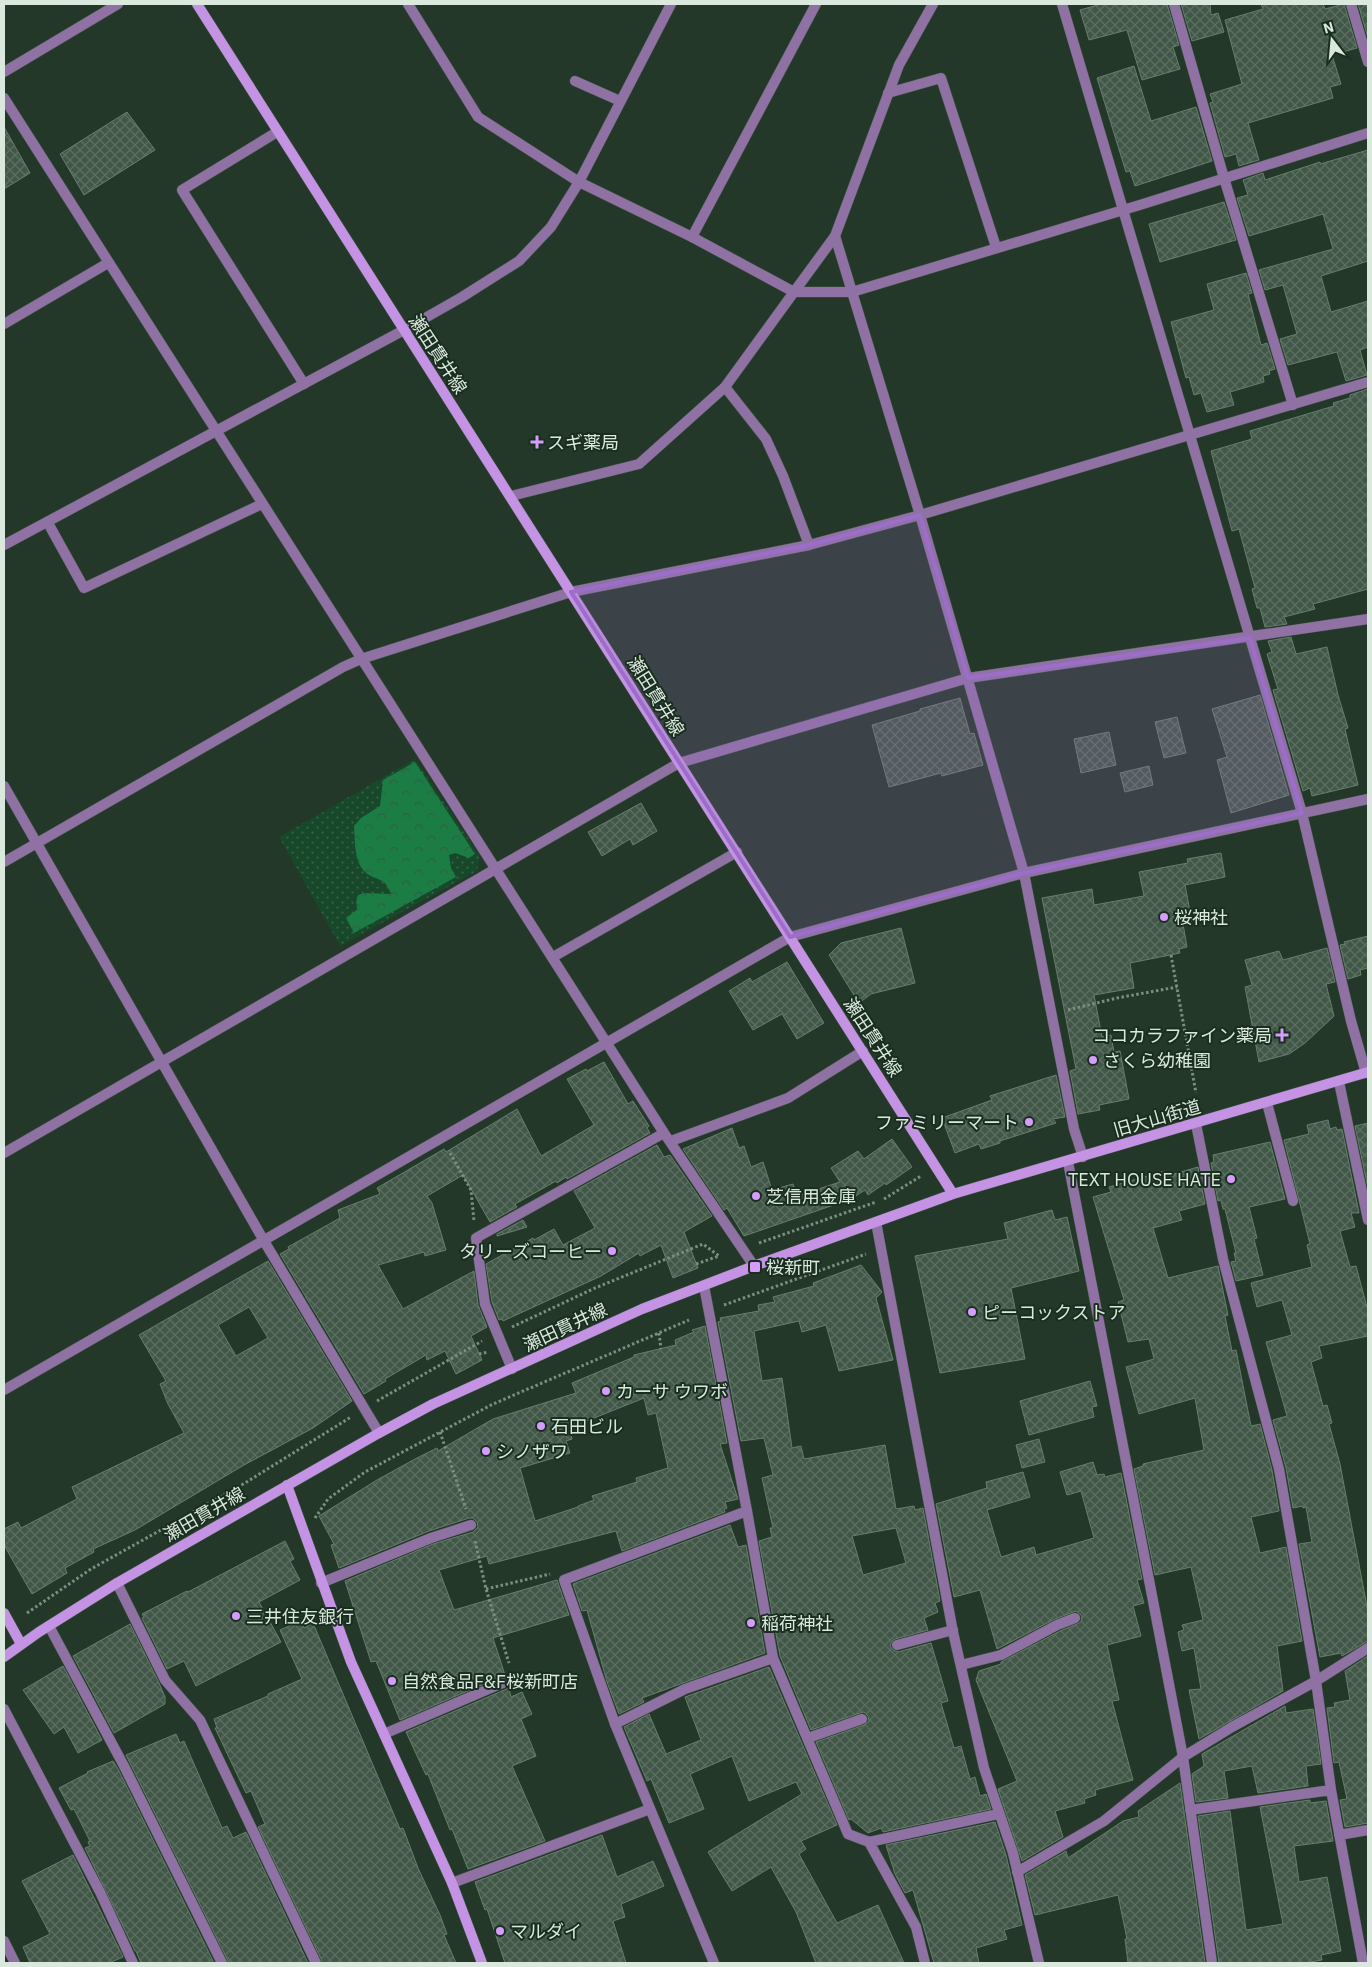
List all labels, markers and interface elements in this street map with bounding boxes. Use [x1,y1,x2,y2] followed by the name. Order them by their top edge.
[1307,15,1357,65] north arrow
[1321,17,1336,38] text: N
[404,310,472,398] street label: 瀬田貫井線
[547,431,619,454] place label: スギ薬局
[531,436,543,448] marker: スギ薬局
[622,652,690,740] street label: 瀬田貫井線
[1174,906,1228,929] place label: 桜神社
[1158,911,1170,923] marker: 桜神社
[839,993,907,1081] street label: 瀬田貫井線
[1092,1024,1272,1047] place label: ココカラファイン薬局
[1276,1029,1288,1041] marker: ココカラファイン薬局
[1103,1049,1211,1072] place label: さくら幼稚園
[1087,1054,1099,1066] marker: さくら幼稚園
[1111,1095,1203,1141] street label: 旧大山街道
[875,1111,1019,1134] place label: ファミリーマート
[1023,1116,1035,1128] marker: ファミリーマート
[1068,1168,1221,1191] place label: TEXT HOUSE HATE
[1225,1173,1237,1185] marker: TEXT HOUSE HATE
[766,1185,856,1208] place label: 芝信用金庫
[750,1190,762,1202] marker: 芝信用金庫
[459,1240,602,1263] place label: タリーズコーヒー
[606,1245,618,1257] marker: タリーズコーヒー
[766,1256,820,1279] place label: 桜新町
[748,1260,762,1274] marker: 桜新町
[519,1298,611,1356] street label: 瀬田貫井線
[982,1301,1125,1324] place label: ピーコックストア
[966,1306,978,1318] marker: ピーコックストア
[616,1380,728,1403] place label: カーサ ウワボ
[600,1385,612,1397] marker: カーサ ウワボ
[551,1415,623,1438] place label: 石田ビル
[535,1420,547,1432] marker: 石田ビル
[496,1440,568,1463] place label: シノザワ
[480,1445,492,1457] marker: シノザワ
[159,1482,249,1546] street label: 瀬田貫井線
[246,1605,354,1628] place label: 三井住友銀行
[230,1610,242,1622] marker: 三井住友銀行
[761,1612,833,1635] place label: 稲荷神社
[745,1617,757,1629] marker: 稲荷神社
[402,1670,578,1693] place label: 自然食品F&F桜新町店
[386,1675,398,1687] marker: 自然食品F&F桜新町店
[510,1920,582,1943] place label: マルダイ
[494,1925,506,1937] marker: マルダイ

